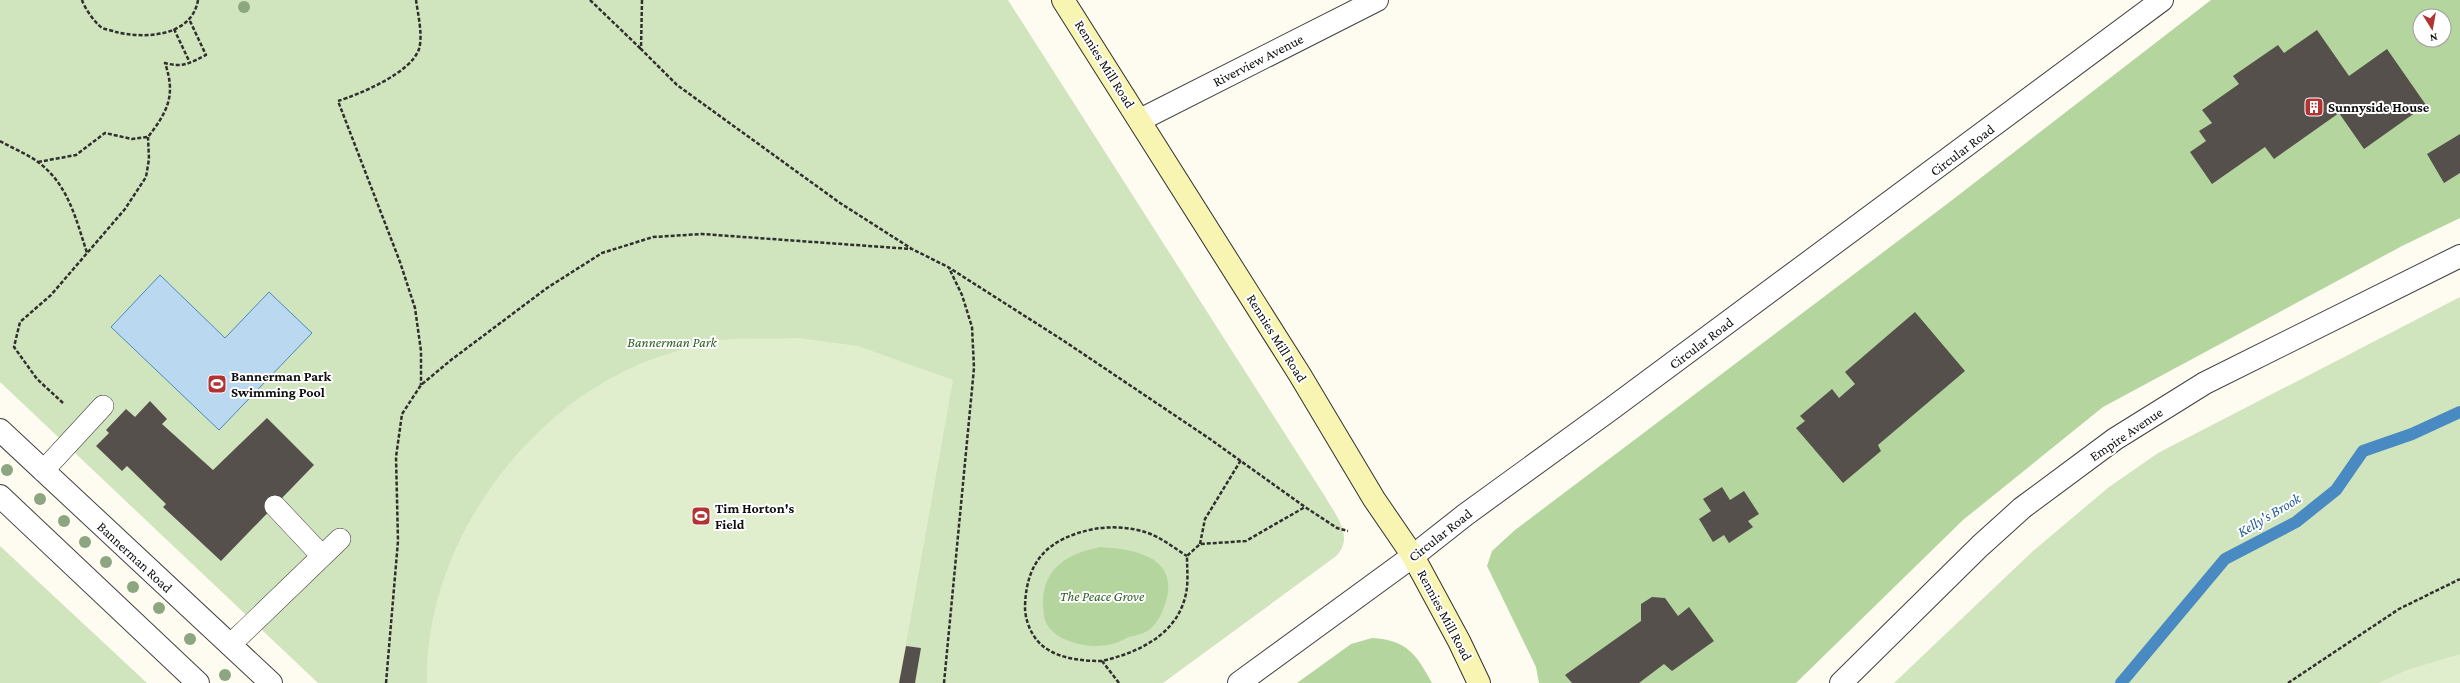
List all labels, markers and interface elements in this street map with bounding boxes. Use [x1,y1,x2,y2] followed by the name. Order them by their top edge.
[2412,8,2452,48] north arrow
[1072,17,1139,111] street label: Rennies Mill Road
[1210,30,1306,90] street label: Riverview Avenue
[2429,31,2439,45] text: N
[2303,96,2325,118] building icon: Sunnyside House
[2328,99,2430,115] place label: Sunnyside House
[1927,120,1998,179] street label: Circular Road
[1244,291,1311,385] street label: Rennies Mill Road
[1666,313,1737,372] street label: Circular Road
[627,334,718,350] park label: Bannerman Park
[231,368,331,400] place label: Bannerman Park Swimming Pool
[206,373,228,395] sports icon: Bannerman Park Swimming Pool
[2086,404,2166,464] street label: Empire Avenue
[2234,489,2305,541] water label: Kelly's Brook
[715,500,795,532] place label: Tim Horton's Field
[690,505,712,527] sports icon: Tim Horton's Field
[1405,505,1475,565] street label: Circular Road
[94,518,176,596] street label: Bannerman Road
[1414,567,1476,664] street label: Rennies Mill Road
[1060,588,1145,604] park label: The Peace Grove

